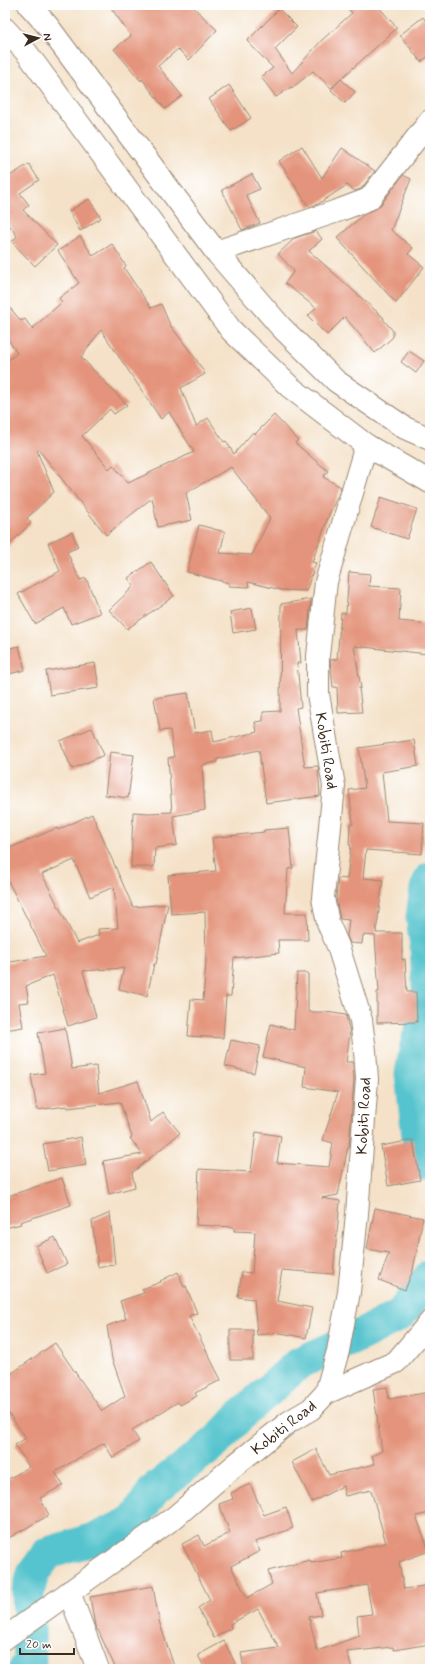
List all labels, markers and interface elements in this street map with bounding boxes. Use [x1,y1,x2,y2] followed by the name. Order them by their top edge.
[18,18,58,58] north arrow
[40,32,54,41] text: N
[310,711,342,791] street label: Kobiti Road
[351,1077,377,1155] street label: Kobiti Road
[247,1396,321,1460] street label: Kobiti Road
[20,1630,74,1656] scale bar
[26,1637,52,1653] text: 20 m

